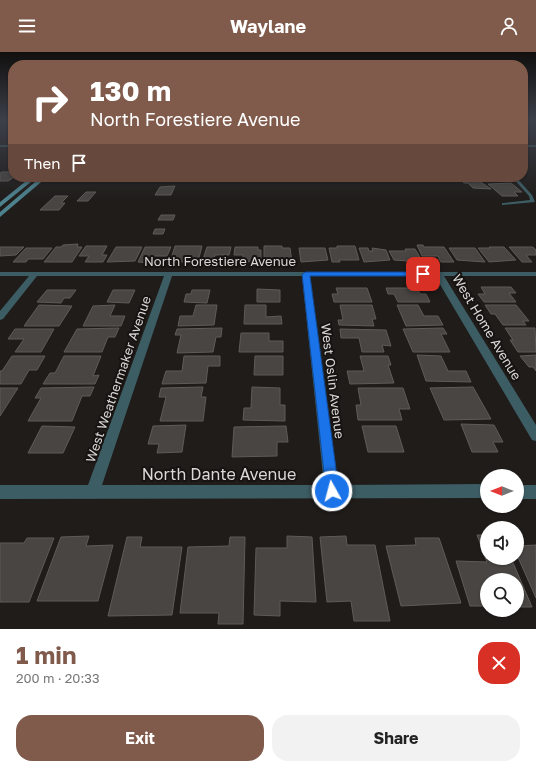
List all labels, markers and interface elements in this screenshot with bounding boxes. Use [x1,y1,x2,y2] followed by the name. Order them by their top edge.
[16,15,38,37] icon: menu
[230,15,306,37] text: Waylane
[498,15,520,37] icon: person
[90,74,171,107] text: 130 m
[24,76,76,128] icon: right
[90,108,301,130] text: North Forestiere Avenue
[68,152,90,174] icon: arrive
[24,154,60,172] text: Then
[144,253,296,269] street label: North Forestiere Avenue
[406,257,440,291] pin
[412,263,434,285] icon: arrive
[449,271,525,383] street label: West Home Avenue
[82,294,154,464] street label: West Weathermaker Avenue
[318,322,348,440] street label: West Oslin Avenue
[142,464,296,484] street label: North Dante Avenue
[480,469,524,513] north arrow
[480,469,524,617] map controls
[311,470,353,512] position arrow
[480,521,524,565] button: sound
[480,573,524,617] button: search
[16,640,76,669] text: 1 min
[478,642,520,684] button: close
[16,670,100,686] text: 200 m · 20:33
[16,715,264,761] button: Exit
[272,715,520,761] button: Share

